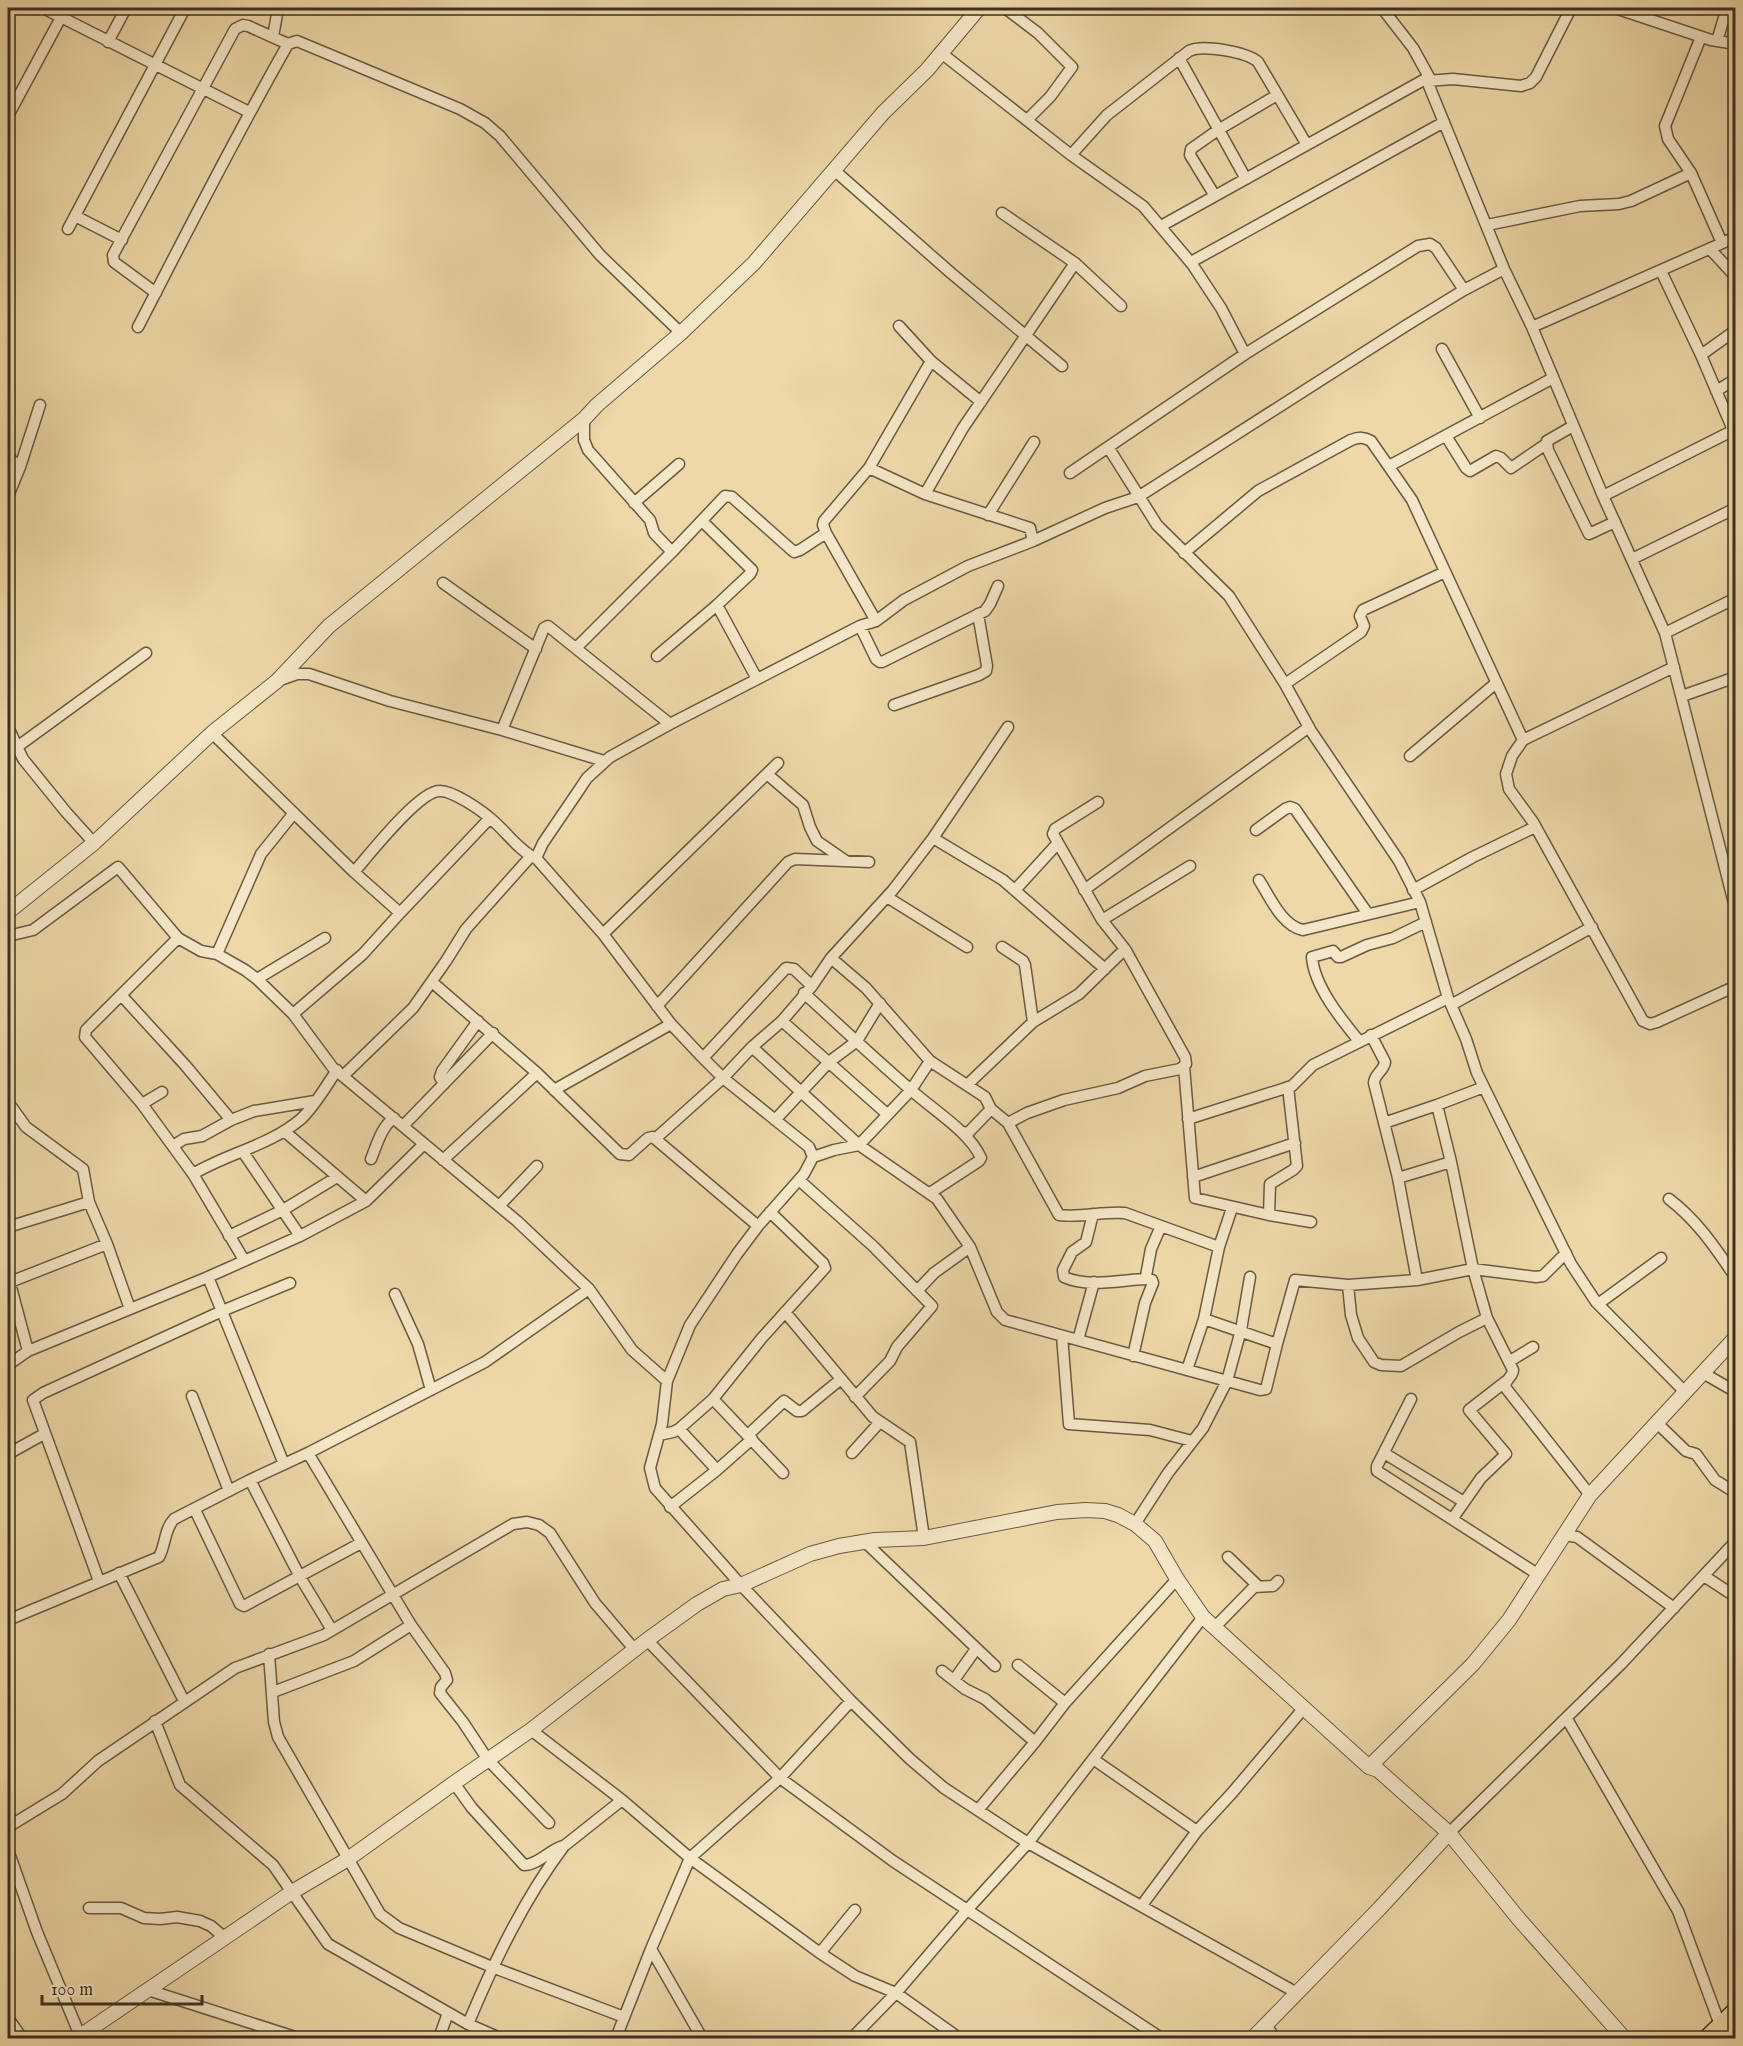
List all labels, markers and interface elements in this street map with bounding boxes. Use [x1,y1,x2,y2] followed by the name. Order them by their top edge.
[42,1968,202,2006] scale bar
[51,1979,93,2002] text: 100 m

